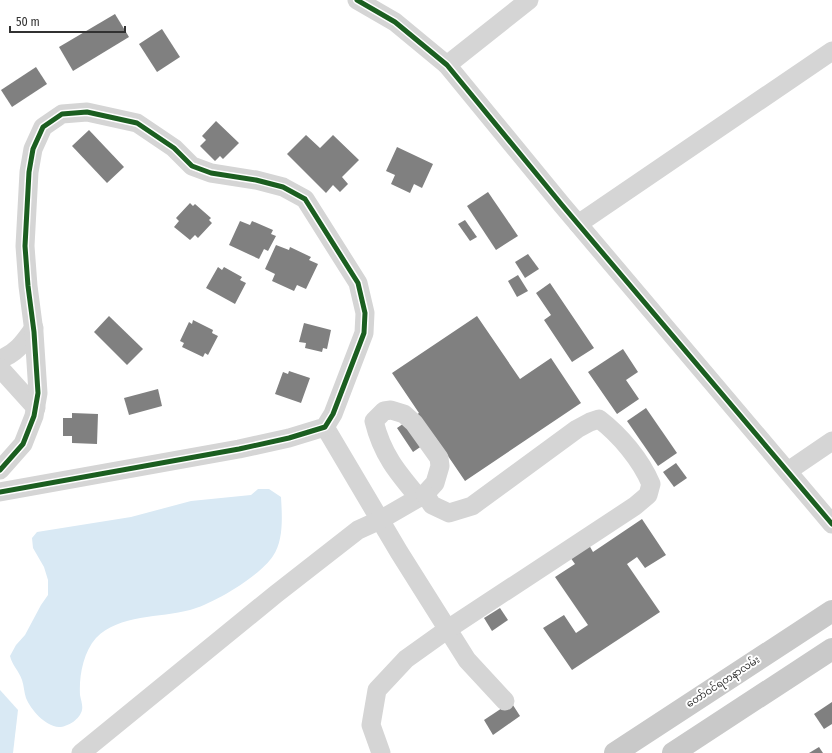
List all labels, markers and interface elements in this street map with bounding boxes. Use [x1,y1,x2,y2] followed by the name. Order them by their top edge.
[10,8,125,34] scale bar
[16,15,40,29] text: 50 m
[683,652,763,712] street label: တော်ဝင်ရတနာလမ်း

